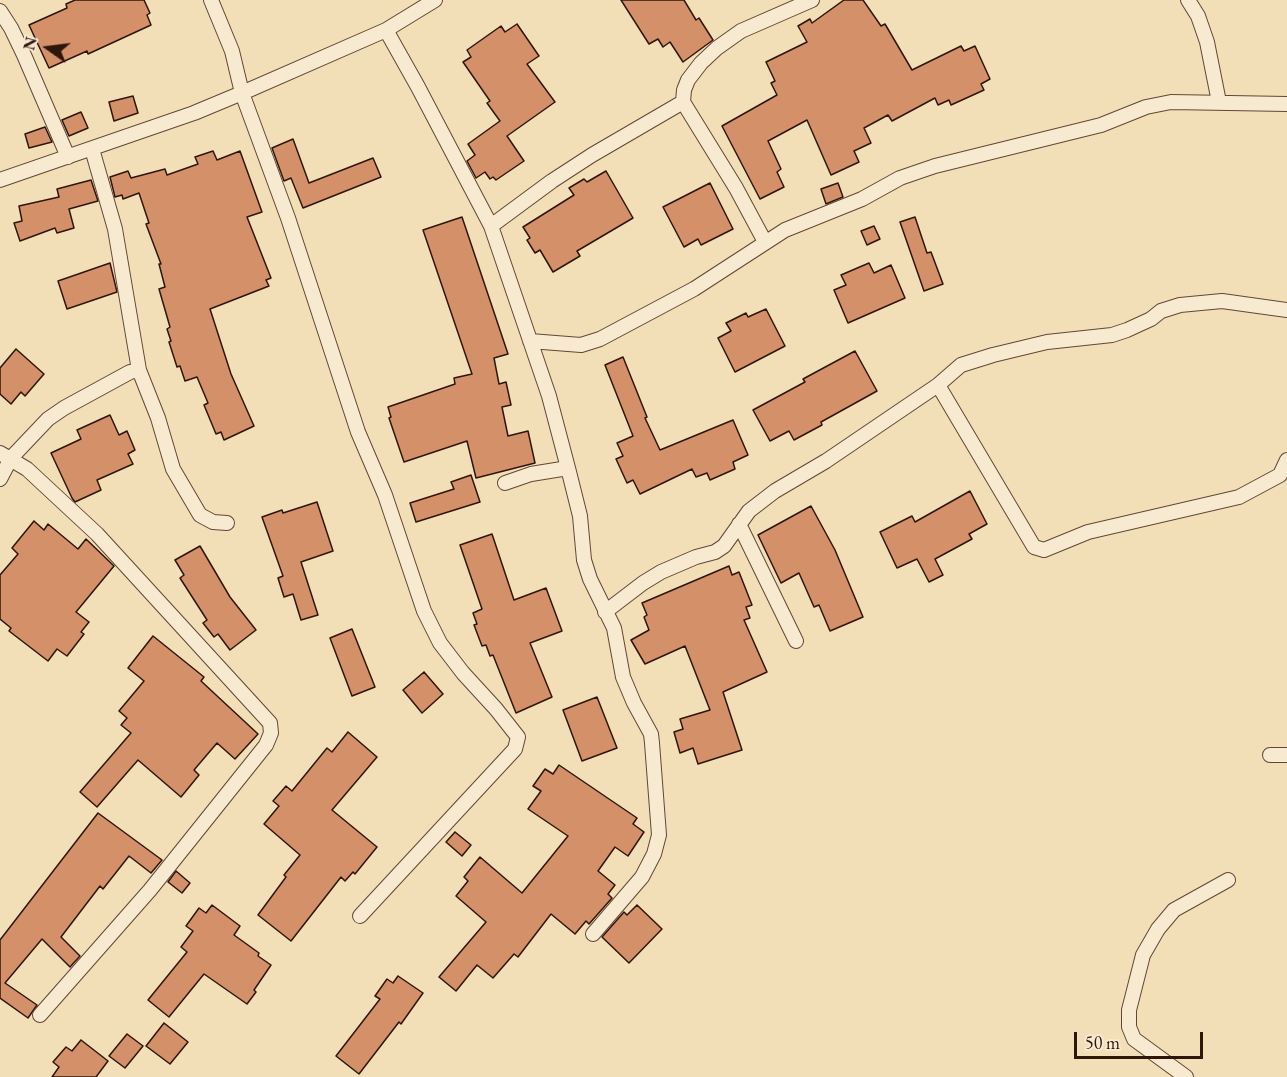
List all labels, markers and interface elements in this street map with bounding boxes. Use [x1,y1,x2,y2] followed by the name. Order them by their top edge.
[18,18,78,78] north arrow
[18,35,42,52] text: N
[1077,1020,1206,1058] scale bar
[1085,1031,1120,1054] text: 50 m

